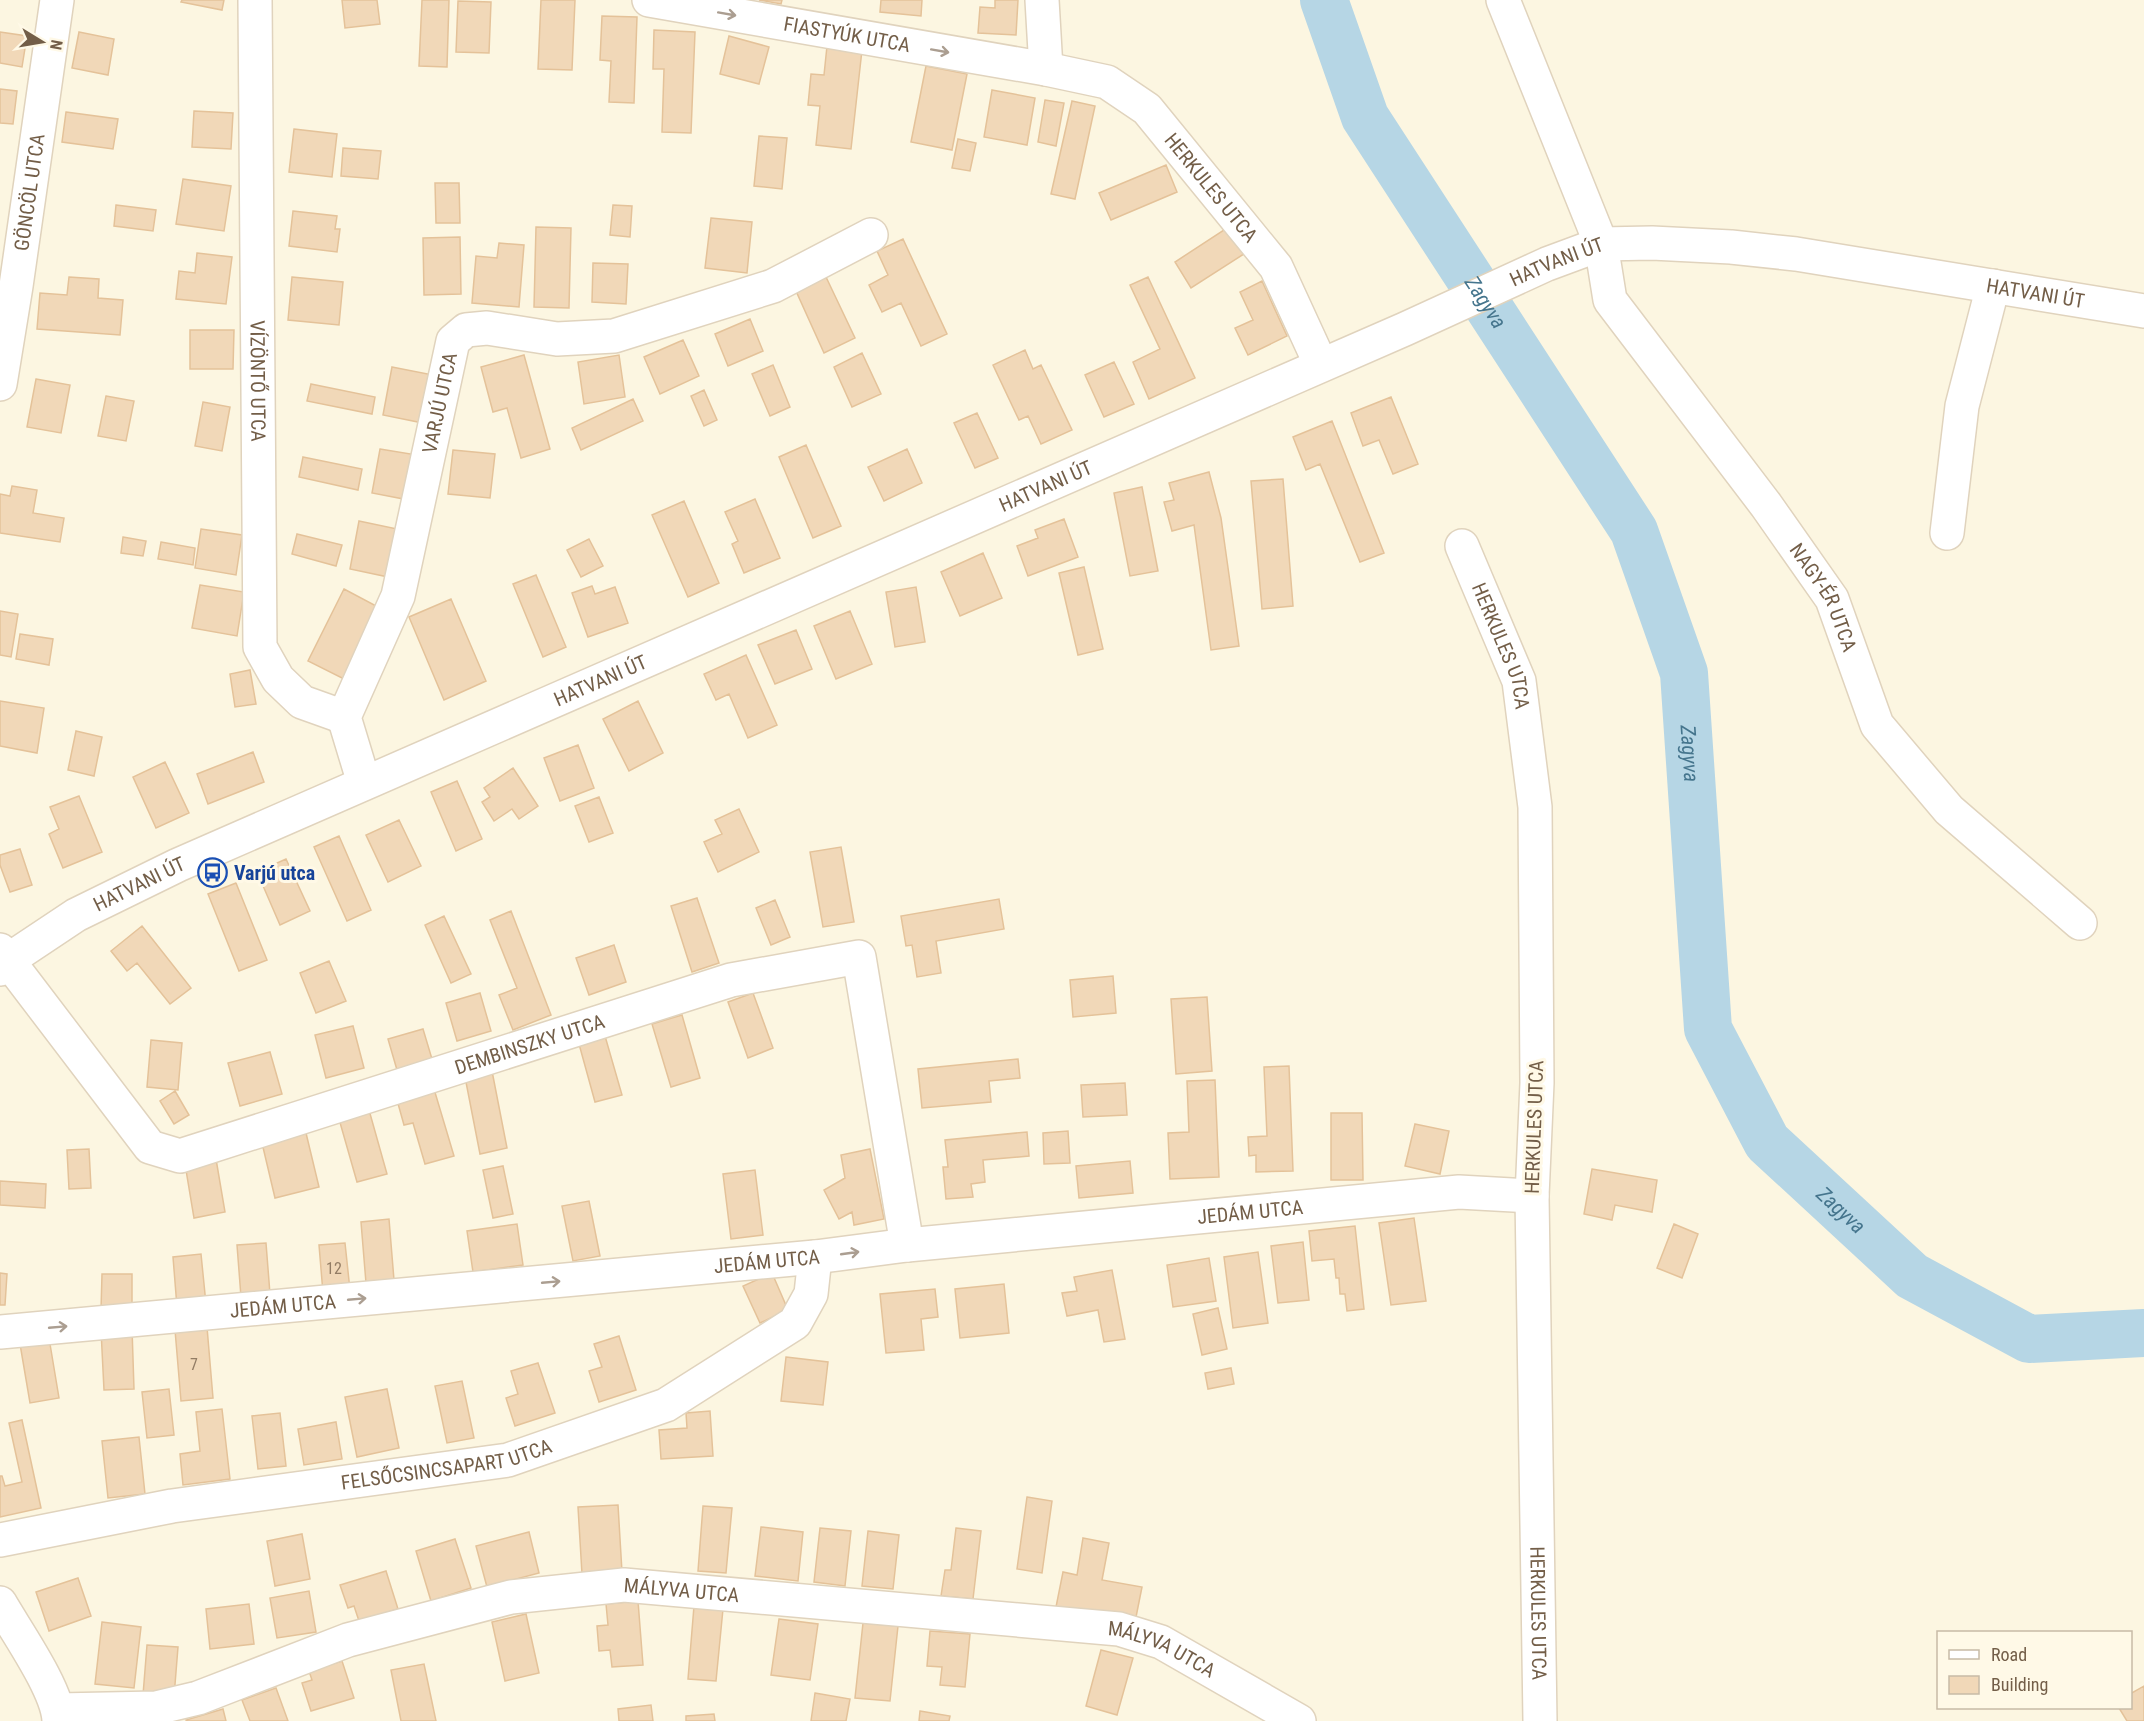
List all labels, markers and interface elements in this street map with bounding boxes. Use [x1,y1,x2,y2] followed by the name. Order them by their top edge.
[717,8,737,19] one-way arrow
[12,12,72,72] north arrow
[782,12,913,57] street label: FIASTYÚK UTCA
[46,38,66,51] text: N
[930,45,950,56] one-way arrow
[1160,128,1263,247] street label: HERKULES UTCA
[9,132,50,252] street label: GÖNCÖL UTCA
[1506,232,1607,291] street label: HATVANI ÚT
[1459,271,1511,333] water label: Zagyva
[1985,273,2086,313] street label: HATVANI ÚT
[245,320,270,442] street label: VÍZÖNTŐ UTCA
[417,350,462,455] street label: VARJÚ UTCA
[995,455,1096,517] street label: HATVANI ÚT
[1785,539,1862,655] street label: NAGY-ÉR UTCA
[1467,579,1535,711] street label: HERKULES UTCA
[550,650,651,711] street label: HATVANI ÚT
[1675,723,1703,783] water label: Zagyva
[89,851,189,917] street label: HATVANI ÚT
[197,857,229,889] bus stop icon: Varjú utca
[234,861,315,885] place label: Varjú utca
[452,1009,608,1079] street label: DEMBINSZKY UTCA
[1520,1059,1548,1194] street label: HERKULES UTCA
[1811,1181,1870,1238] water label: Zagyva
[1196,1195,1305,1229] street label: JEDÁM UTCA
[713,1245,821,1278] street label: JEDÁM UTCA
[839,1247,859,1258] one-way arrow
[326,1259,342,1278] house number: 12
[541,1276,561,1287] one-way arrow
[229,1289,337,1323] street label: JEDÁM UTCA
[347,1293,366,1304] one-way arrow
[48,1321,68,1332] one-way arrow
[190,1355,198,1374] house number: 7
[340,1434,555,1495] street label: FELSŐCSINCSAPART UTCA
[1525,1546,1551,1681] street label: HERKULES UTCA
[623,1573,741,1607] street label: MÁLYVA UTCA
[1107,1616,1220,1683] street label: MÁLYVA UTCA
[1937,1631,2132,1709] legend
[1991,1644,2027,1665] text: Road
[1991,1674,2048,1695] text: Building

